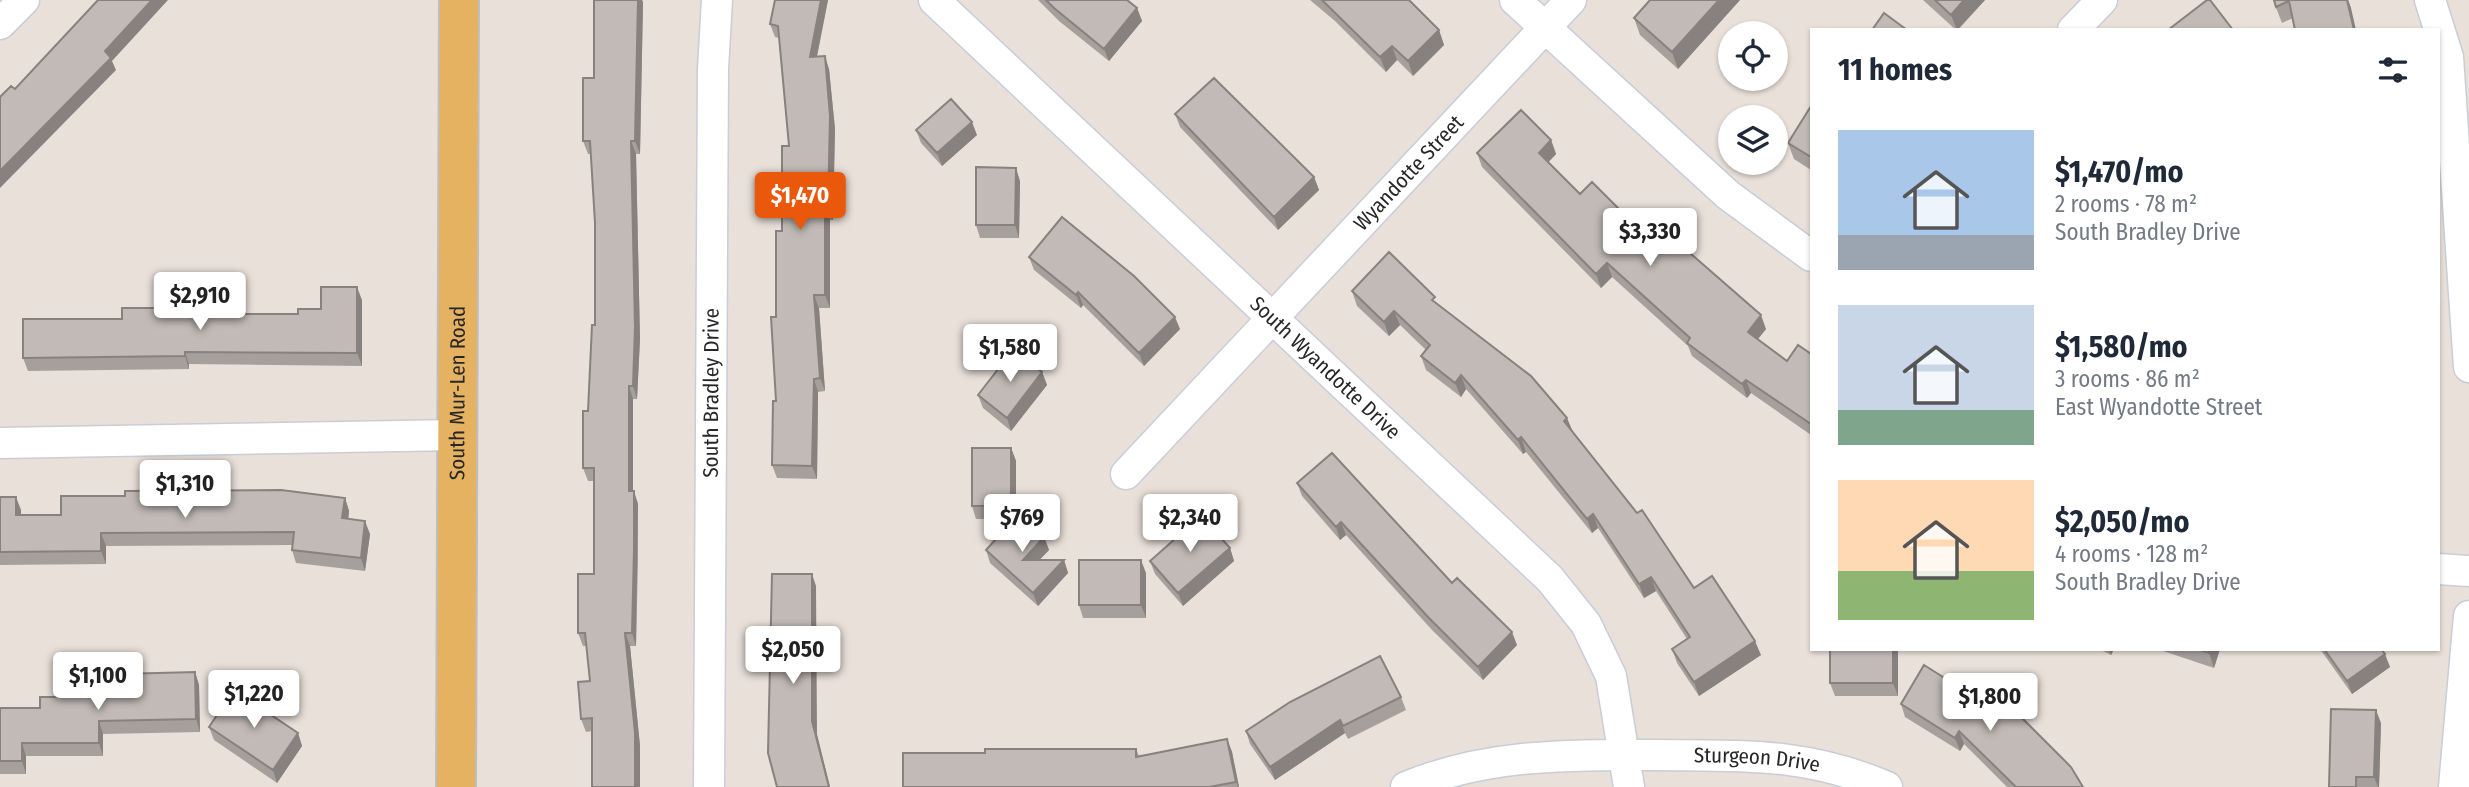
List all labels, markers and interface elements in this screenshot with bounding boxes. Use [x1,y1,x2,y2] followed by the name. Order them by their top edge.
[1718,21,1788,175] map controls
[1718,21,1788,91] button: locate
[2374,51,2412,89] icon: filters
[1838,52,1952,88] text: 11 homes
[1718,105,1788,175] button: layers
[1348,110,1469,236] street label: Wyandotte Street
[2055,154,2183,190] text: $1,470/mo
[1894,158,1978,242] icon: home
[743,173,857,232] pin: $1,470
[771,181,829,209] text: $1,470
[2055,190,2197,218] text: 2 rooms · 78 m²
[1593,208,1707,268] pin: $3,330
[1619,217,1681,245] text: $3,330
[2055,218,2241,246] text: South Bradley Drive
[143,272,257,332] pin: $2,910
[170,281,230,309] text: $2,910
[1245,291,1406,445] street label: South Wyandotte Drive
[444,306,471,480] street label: South Mur-Len Road
[698,308,725,478] street label: South Bradley Drive
[953,324,1067,384] pin: $1,580
[2055,329,2188,365] text: $1,580/mo
[979,333,1041,361] text: $1,580
[1894,333,1978,417] icon: home
[2055,365,2200,393] text: 3 rooms · 86 m²
[2055,393,2262,421] text: East Wyandotte Street
[128,461,242,520] pin: $1,310
[156,469,214,497] text: $1,310
[981,494,1063,554] pin: $769
[1133,494,1247,554] pin: $2,340
[1000,503,1044,531] text: $769
[1159,503,1221,531] text: $2,340
[2055,504,2189,540] text: $2,050/mo
[1894,508,1978,592] icon: home
[2055,540,2208,568] text: 4 rooms · 128 m²
[2055,568,2241,596] text: South Bradley Drive
[736,626,850,686] pin: $2,050
[761,635,825,663] text: $2,050
[41,652,155,712] pin: $1,100
[69,661,127,689] text: $1,100
[197,670,311,730] pin: $1,220
[1933,674,2047,733] pin: $1,800
[224,679,284,707] text: $1,220
[1959,682,2021,710] text: $1,800
[1694,742,1822,778] street label: Sturgeon Drive

